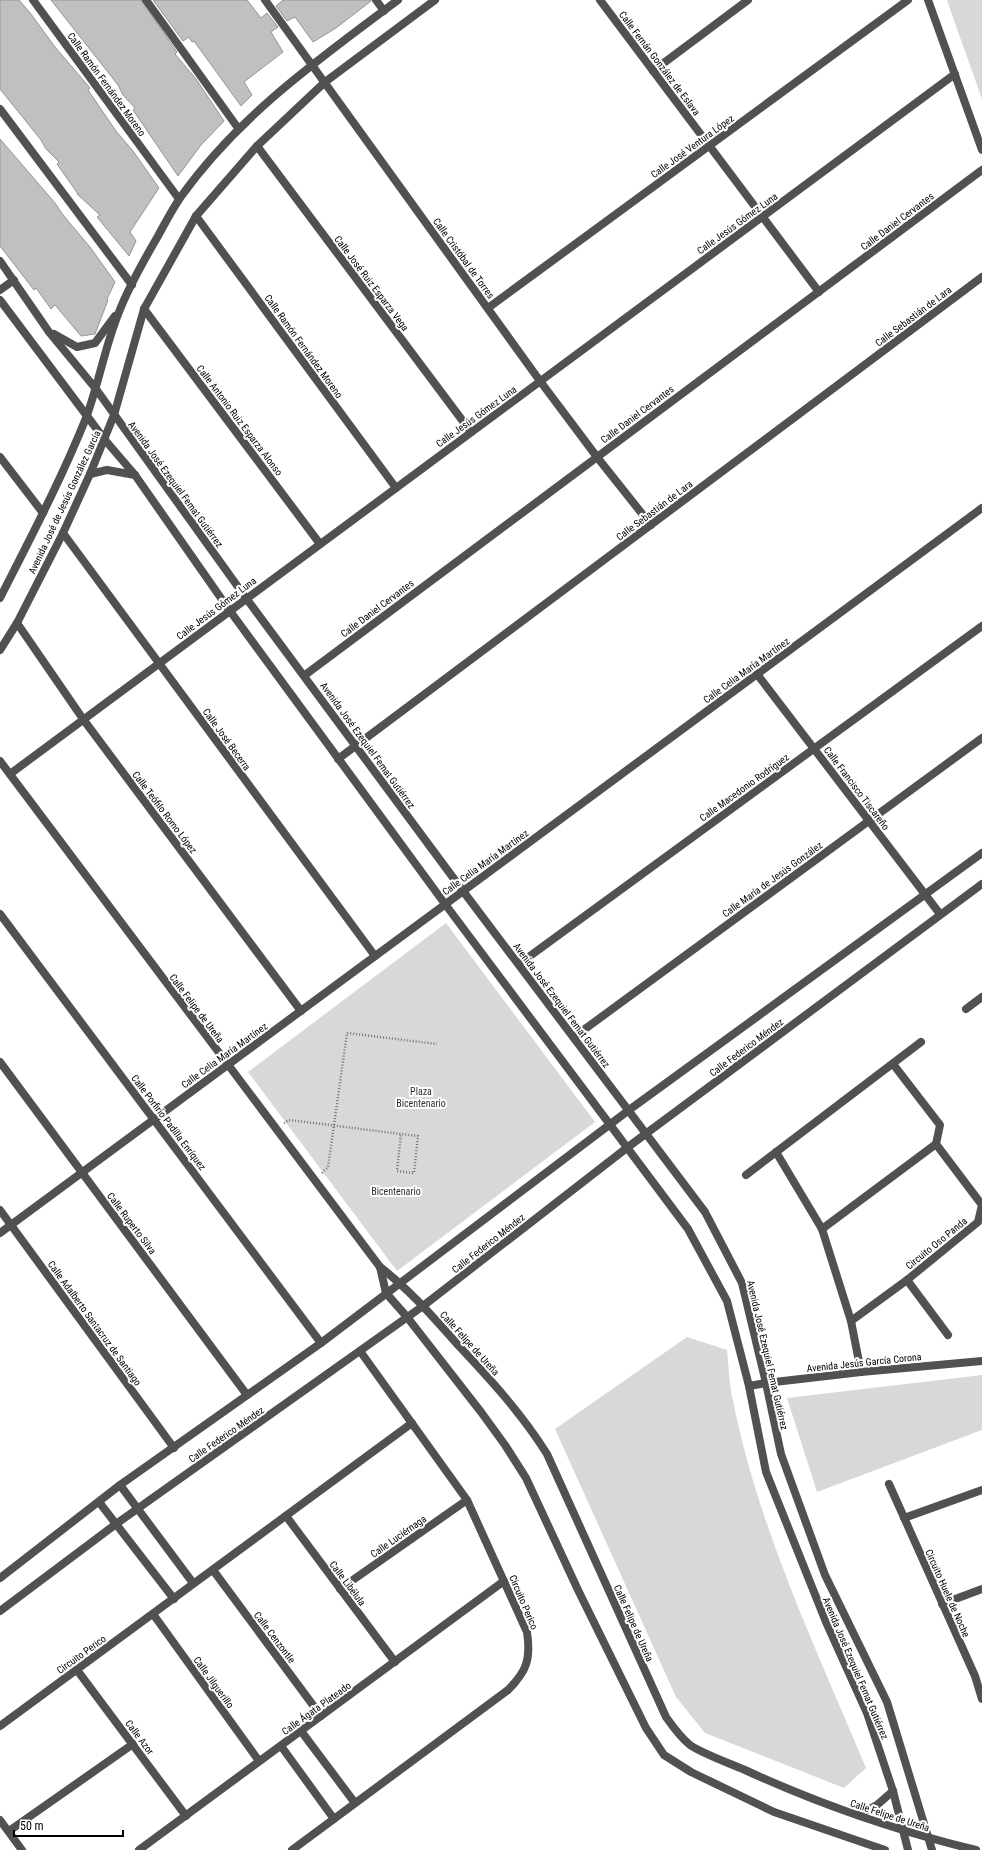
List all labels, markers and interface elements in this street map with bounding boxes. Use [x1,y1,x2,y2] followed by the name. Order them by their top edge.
[617,9,702,118] street label: Calle Fernán González de Eslava
[65,30,148,138] street label: Calle Ramón Fernández Moreno
[649,113,736,180] street label: Calle José Ventura López
[695,190,780,256] street label: Calle Jesús Gómez Luna
[859,190,936,252] street label: Calle Daniel Cervantes
[431,216,497,301] street label: Calle Cristóbal de Torres
[332,234,411,333] street label: Calle José Ruiz Esparza Vega
[873,284,954,349] street label: Calle Sebastián de Lara
[262,292,345,400] street label: Calle Ramón Fernández Moreno
[194,363,285,478] street label: Calle Antonio Ruiz Esparza Alonso
[434,383,519,449] street label: Calle Jesús Gómez Luna
[599,383,676,445] street label: Calle Daniel Cervantes
[126,419,225,549] street label: Avenida José Ezequiel Femat Gutiérrez
[26,429,103,576] street label: Avenida José de Jesús González García
[614,478,695,543] street label: Calle Sebastián de Lara
[174,575,258,642] street label: Calle Jesús Gómez Luna
[339,577,416,639] street label: Calle Daniel Cervantes
[701,635,792,705] street label: Calle Celia María Martínez
[318,680,417,810] street label: Avenida José Ezequiel Femat Gutiérrez
[201,706,253,772] street label: Calle José Becerra
[822,745,892,832] street label: Calle Francisco Tiscareño
[698,751,791,823] street label: Calle Macedonio Rodríguez
[130,769,199,855] street label: Calle Teófilo Romo López
[440,827,531,897] street label: Calle Celia María Martínez
[720,839,824,919] street label: Calle María de Jesús González
[511,941,612,1070] street label: Avenida José Ezequiel Femat Gutiérrez
[167,972,226,1045] street label: Calle Felipe de Ureña
[707,1016,785,1079] street label: Calle Federico Méndez
[179,1020,270,1090] street label: Calle Celia María Martínez
[129,1072,208,1172] street label: Calle Porfirio Padilla Enríquez
[396,1086,446,1109] park label: Plaza Bicentenario
[371,1186,421,1197] park label: Bicentenario
[105,1190,158,1256] street label: Calle Ruperto Silva
[450,1212,527,1275] street label: Calle Federico Méndez
[903,1215,969,1271] street label: Circuito Oso Panda
[46,1259,144,1388] street label: Calle Adalberto Santacruz de Santiago
[745,1279,790,1431] street label: Avenida José Ezequiel Femat Gutiérrez
[438,1309,502,1378] street label: Calle Felipe de Ureña
[806,1351,922,1374] street label: Avenida Jesús García Corona
[186,1404,266,1465] street label: Calle Federico Méndez
[368,1513,428,1560] street label: Calle Luciérnaga
[923,1548,972,1639] street label: Circuito Huele de Noche
[327,1559,368,1608] street label: Calle Libélula
[507,1573,540,1631] street label: Circuito Perico
[612,1583,655,1663] street label: Calle Felipe de Ureña
[821,1596,891,1741] street label: Avenida José Ezequiel Femat Gutiérrez
[252,1609,298,1665] street label: Calle Cenzontle
[55,1633,108,1676] street label: Circuito Perico
[191,1654,236,1710] street label: Calle Jilguerillo
[279,1679,353,1737] street label: Calle Ágata Plateado
[123,1718,156,1757] street label: Calle Azor
[849,1797,931,1834] street label: Calle Felipe de Ureña
[14,1812,123,1838] scale bar
[20,1819,44,1833] text: 50 m

